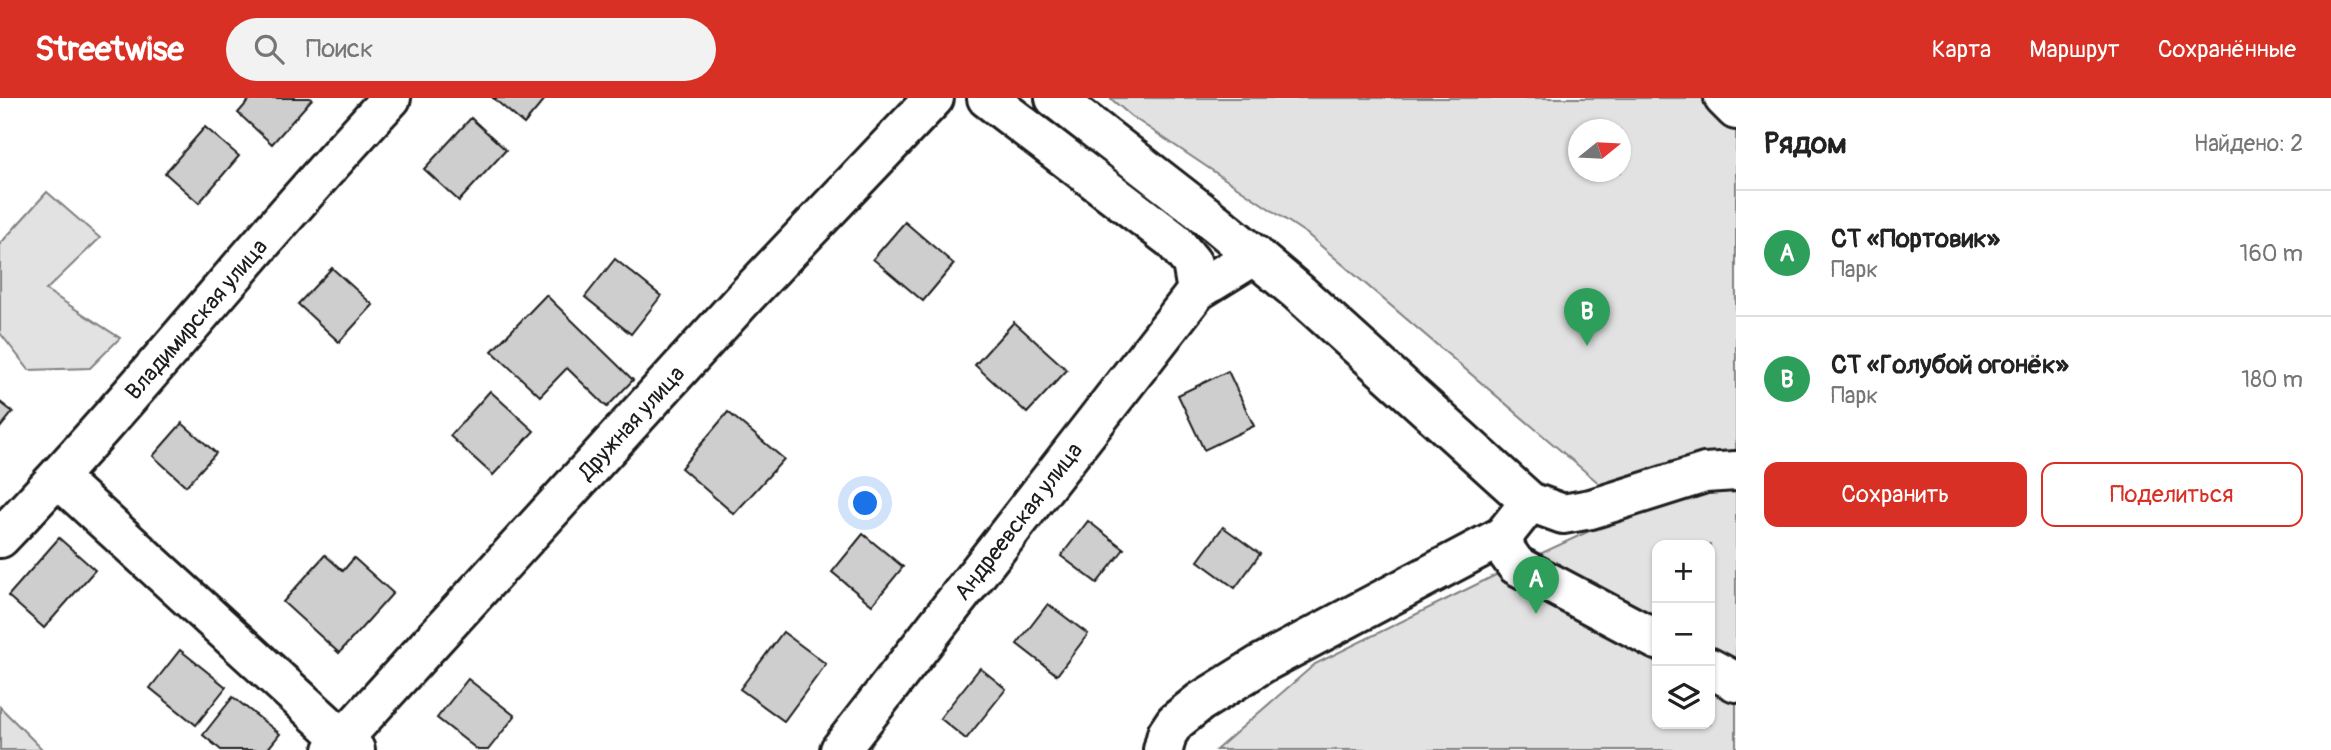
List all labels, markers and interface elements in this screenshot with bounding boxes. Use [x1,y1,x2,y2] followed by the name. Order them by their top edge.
[226,18,716,81] search box
[35,29,184,70] text: Streetwise
[250,30,288,68] icon: search
[306,33,373,65] text: Поиск
[1932,35,1991,64] text: Карта
[2029,35,2120,64] text: Маршрут
[2158,35,2296,64] text: Сохранённые
[1568,119,1631,182] north arrow
[1764,125,1847,162] text: Рядом
[2194,129,2303,158] text: Найдено: 2
[1831,223,2000,255] text: СТ «Портовик»
[119,232,273,406] street label: Владимирская улица
[1780,239,1794,268] text: A
[2239,239,2303,268] text: 160 m
[1831,255,1878,284] text: Парк
[1564,288,1610,346] pin: B
[1831,349,2069,381] text: СТ «Голубой огонёк»
[571,359,690,486] street label: Дружная улица
[1780,365,1794,394] text: B
[2241,365,2303,394] text: 180 m
[1831,381,1878,410] text: Парк
[948,436,1089,606] street label: Андреевская улица
[1764,462,2027,527] button: Сохранить
[2041,462,2303,527] button: Поделиться
[848,486,882,520] your location
[1652,540,1715,729] map controls
[1652,540,1715,603] button: +
[1513,556,1559,614] pin: A
[1652,603,1715,666] button: −
[1652,666,1715,729] button: layers

